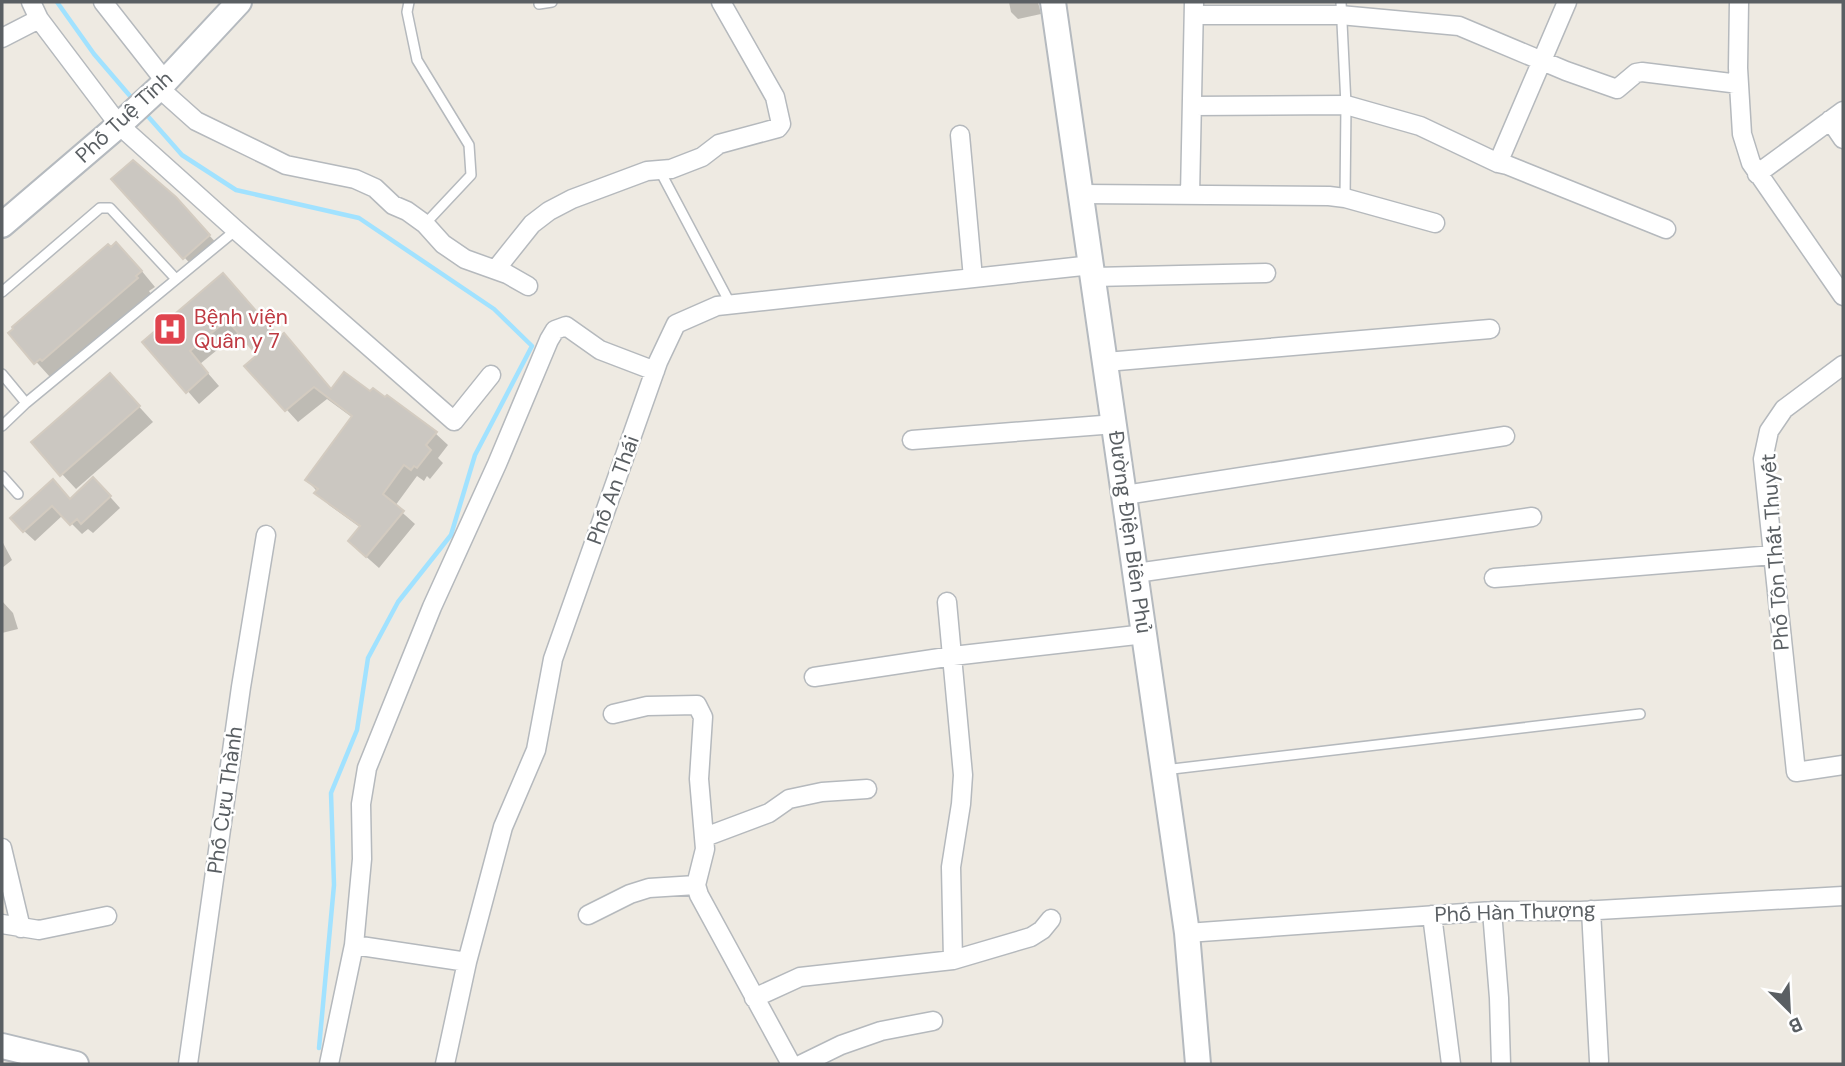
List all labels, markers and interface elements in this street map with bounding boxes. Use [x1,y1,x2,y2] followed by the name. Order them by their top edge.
[70,65,178,169] street label: Phố Tuệ Tĩnh
[194,303,288,355] place label: Bệnh viện Quân y 7
[151,310,189,348] hospital icon: Bệnh viện Quân y 7
[1102,429,1158,635] street label: Đường Điện Biên Phủ
[580,432,646,548] street label: Phố An Thái
[1754,453,1796,651] street label: Phố Tôn Thất Thuyết
[201,725,249,875] street label: Phố Cựu Thành
[1434,895,1596,929] street label: Phố Hàn Thượng
[1754,975,1824,1045] north arrow
[1785,1011,1806,1039] text: B

